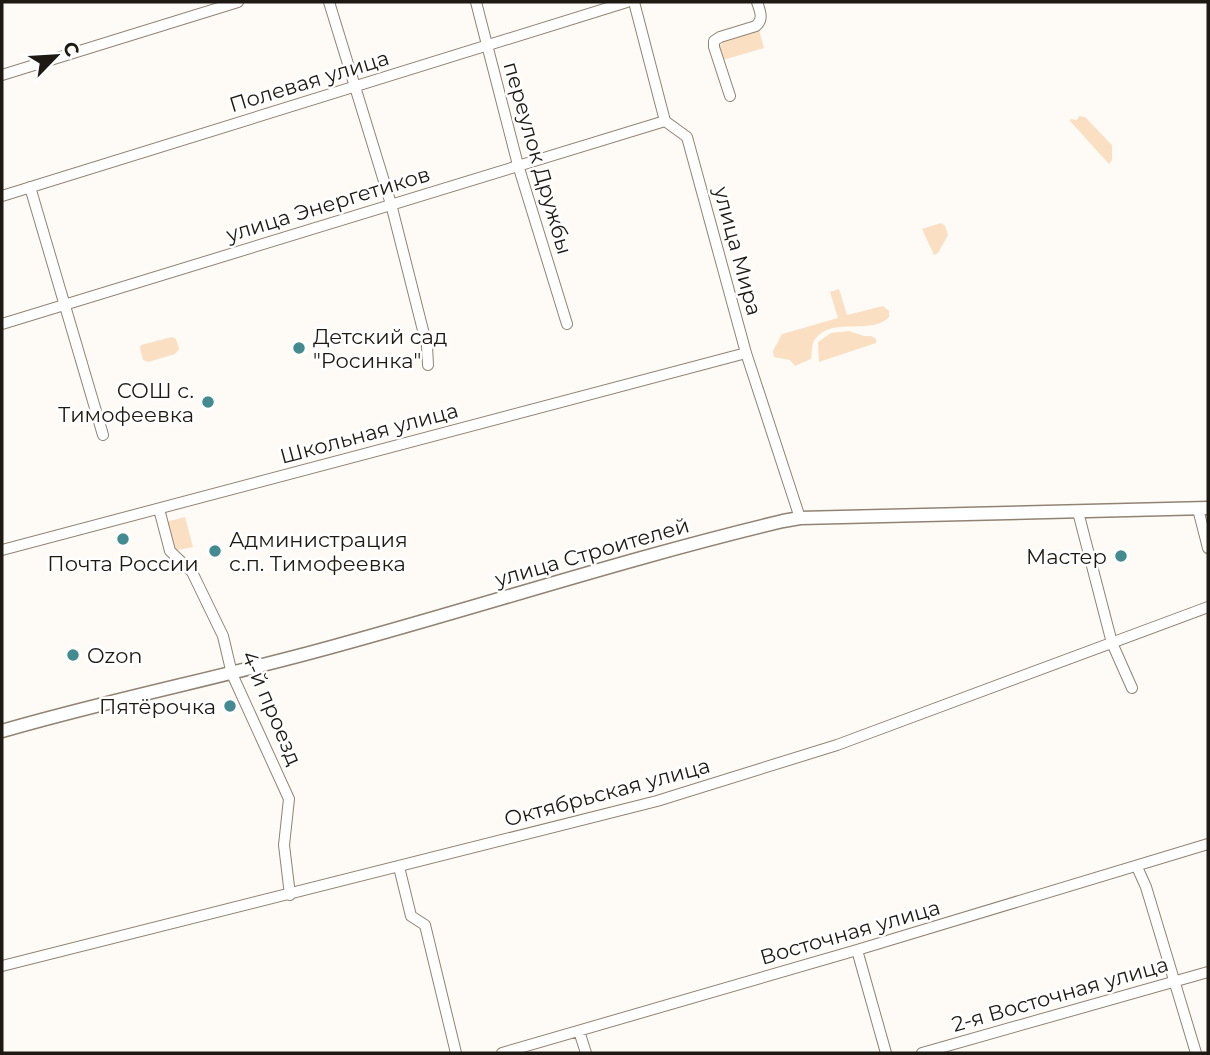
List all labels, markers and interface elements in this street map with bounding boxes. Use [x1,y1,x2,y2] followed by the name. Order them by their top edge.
[21,21,91,91] north arrow
[58,38,84,60] text: С
[226,45,392,117] street label: Полевая улица
[498,59,578,257] street label: переулок Дружбы
[222,161,433,247] street label: улица Энергетиков
[709,183,767,318] street label: улица Мира
[313,324,447,373] place label: Детский сад "Росинка"
[291,340,307,356] marker: Детский сад "Росинка"
[58,378,194,427] place label: СОШ с. Тимофеевка
[200,394,216,410] marker: СОШ с. Тимофеевка
[277,397,461,469] street label: Школьная улица
[491,512,692,592] street label: улица Строителей
[229,527,408,576] place label: Администрация с.п. Тимофеевка
[115,531,131,547] marker: Почта России
[207,543,223,559] marker: Администрация с.п. Тимофеевка
[1026,544,1107,569] place label: Мастер
[1113,548,1129,564] marker: Мастер
[47,551,199,576] place label: Почта России
[87,643,143,668] place label: Ozon
[65,647,81,663] marker: Ozon
[237,647,307,769] street label: 4-й проезд
[99,694,216,719] place label: Пятёрочка
[222,698,238,714] marker: Пятёрочка
[501,752,713,832] street label: Октябрьская улица
[757,894,943,970] street label: Восточная улица
[949,951,1171,1037] street label: 2-я Восточная улица

